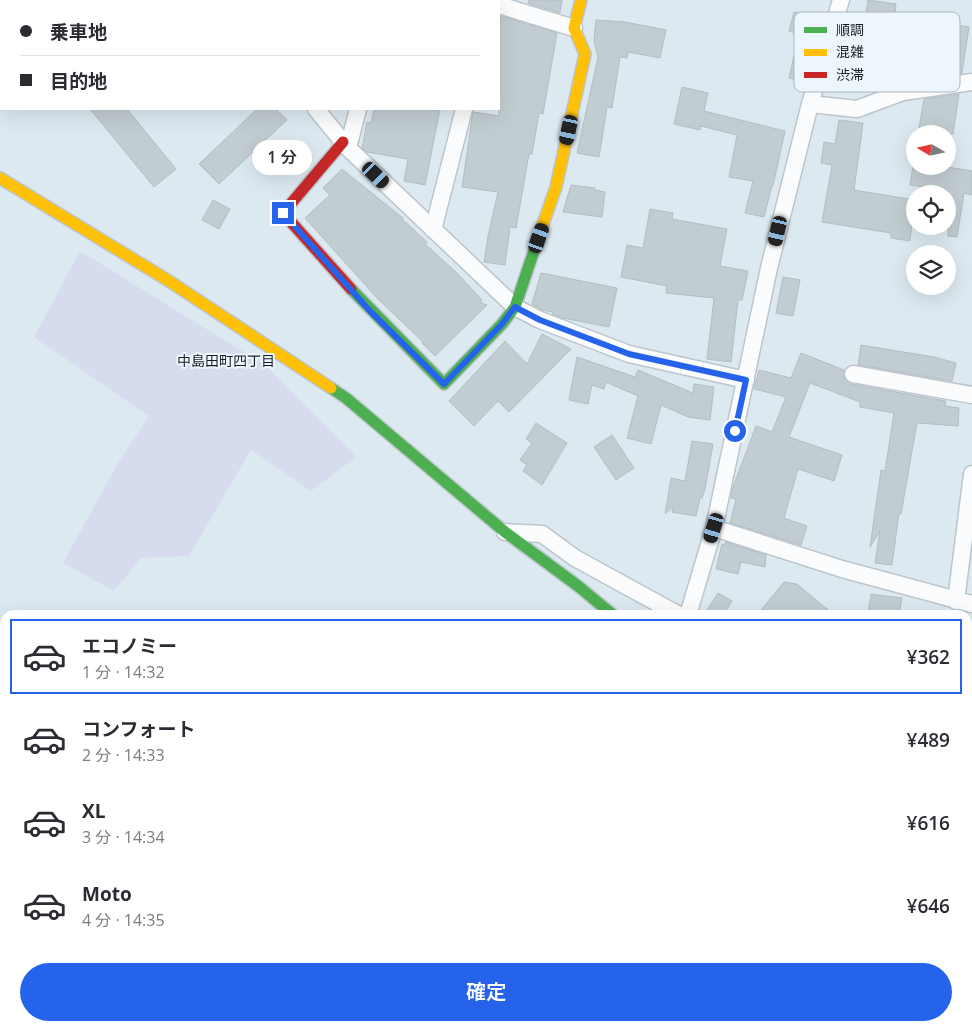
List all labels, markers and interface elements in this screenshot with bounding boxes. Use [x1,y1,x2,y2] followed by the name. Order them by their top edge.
[794,12,960,92] legend
[50,19,107,45] text: 乗車地
[836,20,864,39] text: 順調
[836,42,864,61] text: 混雑
[836,65,864,84] text: 渋滞
[50,68,107,94] text: 目的地
[558,114,579,146] car
[906,125,956,175] north arrow
[906,125,956,295] map controls
[253,140,313,176] callout: 1 分
[267,146,297,168] text: 1 分
[359,159,392,191] car
[906,185,956,235] button: locate
[272,202,294,224] route end
[767,215,788,247] car
[527,221,550,255] car
[906,245,956,295] button: layers
[177,351,275,370] district label: 中島田町四丁目
[724,420,746,442] route start
[702,511,725,545] car
[82,633,177,659] text: エコノミー
[22,634,67,679] icon: car
[907,644,950,670] text: ¥362
[82,661,165,683] text: 1 分 · 14:32
[82,716,195,742] text: コンフォート
[22,717,67,762] icon: car
[907,727,950,753] text: ¥489
[82,744,165,766] text: 2 分 · 14:33
[82,798,105,824] text: XL
[22,800,67,845] icon: car
[907,810,950,836] text: ¥616
[82,826,165,848] text: 3 分 · 14:34
[82,881,132,907] text: Moto
[22,883,67,928] icon: car
[907,893,950,919] text: ¥646
[82,909,165,931] text: 4 分 · 14:35
[20,963,952,1021] button: 確定

